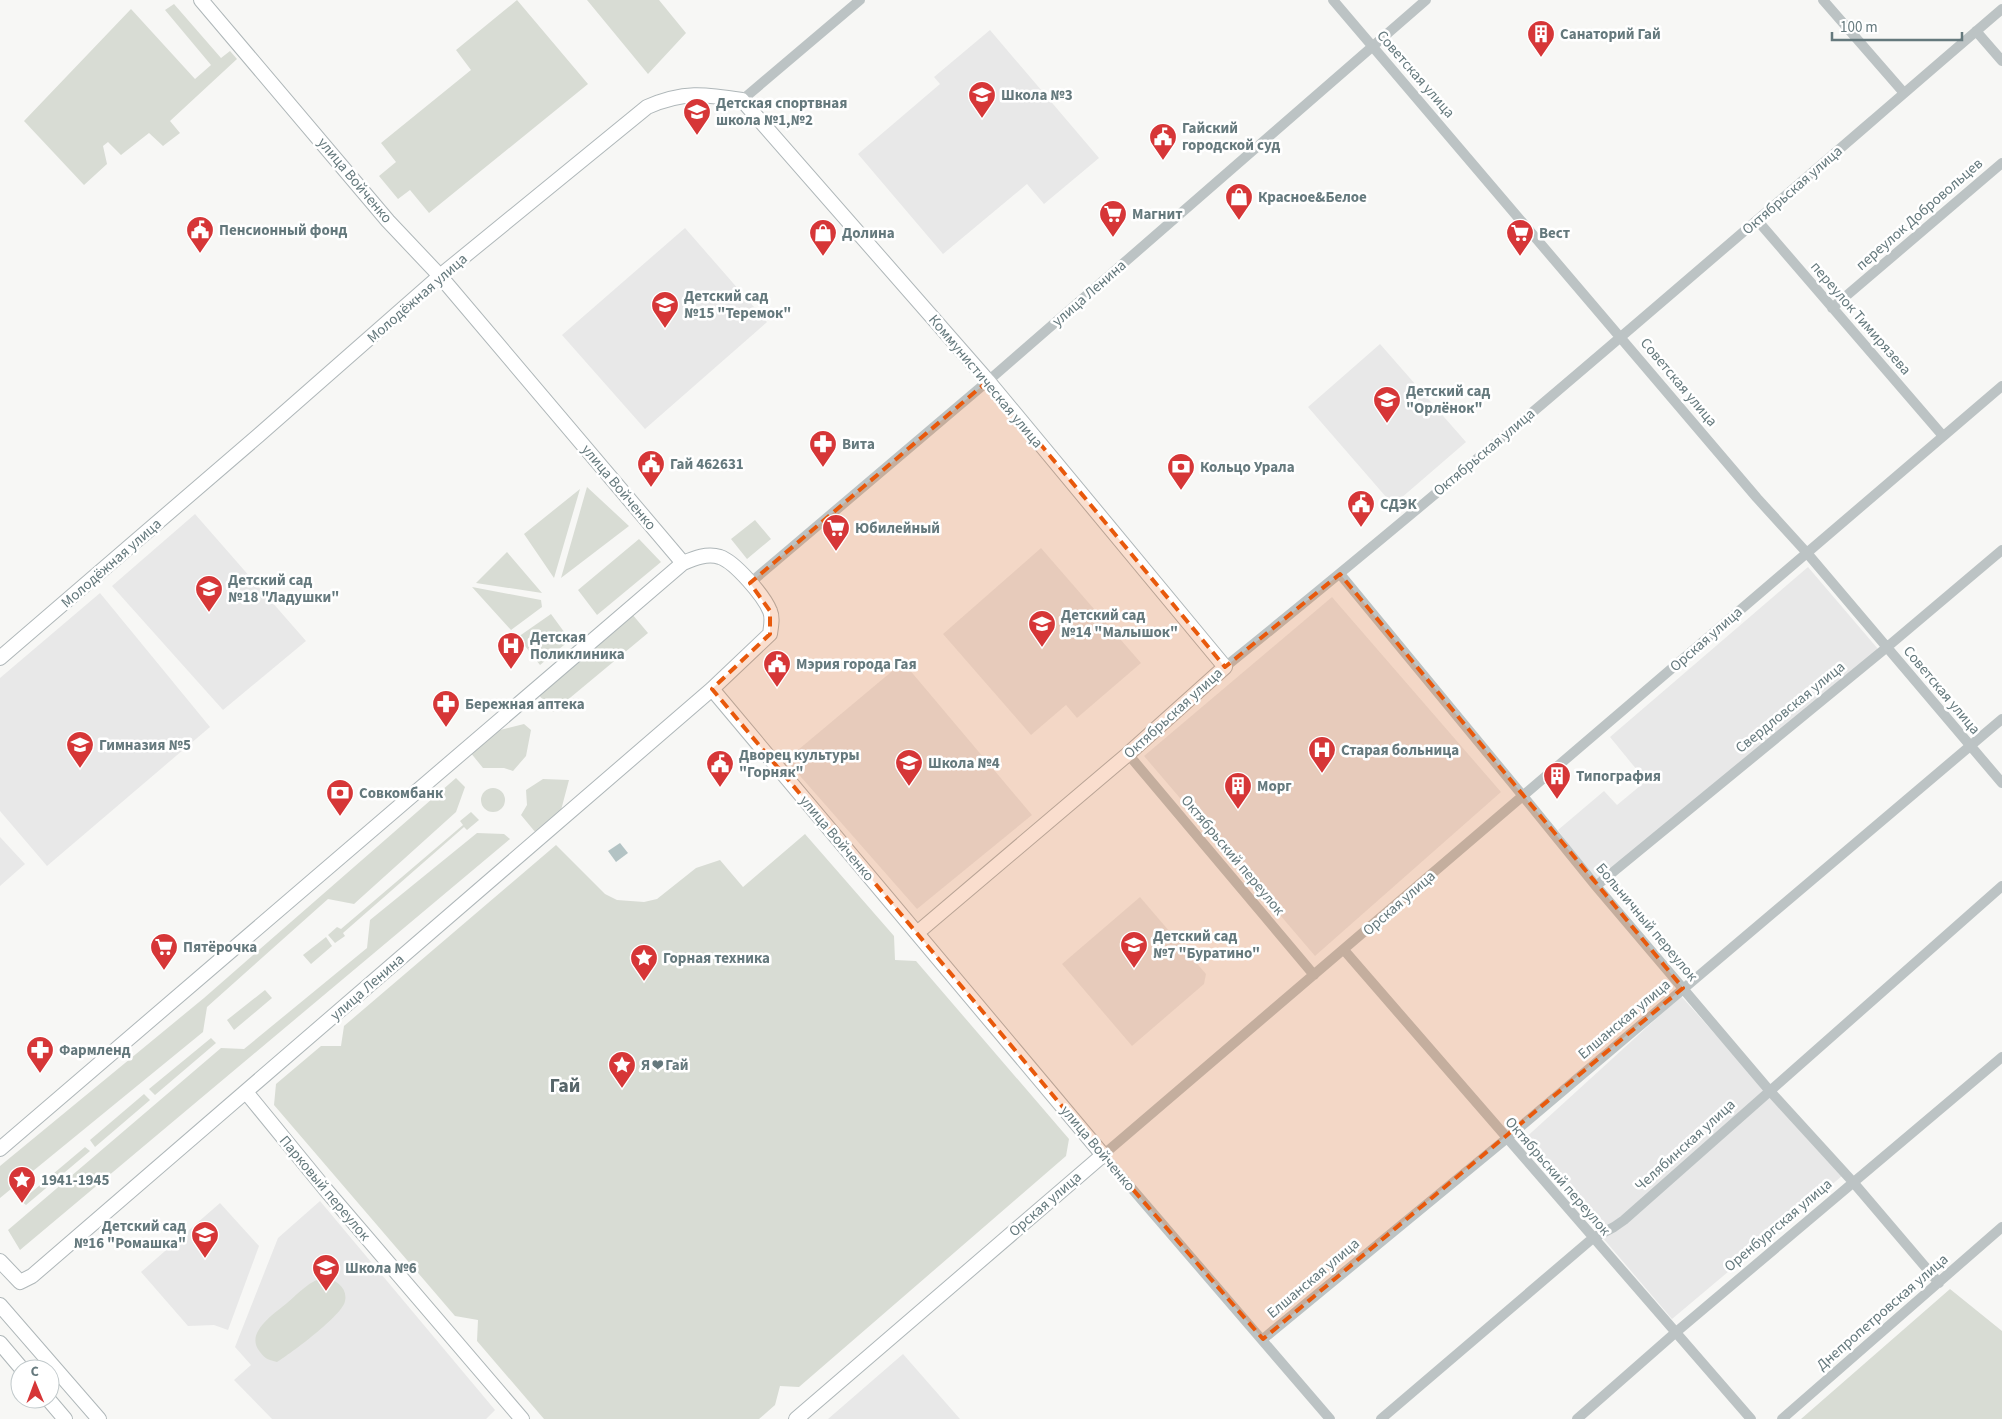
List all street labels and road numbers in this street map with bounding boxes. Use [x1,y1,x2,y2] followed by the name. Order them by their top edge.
[1372,26,1460,123] street label: Советская улица
[312,133,397,228] street label: улица Войченко
[1738,141,1847,240] street label: Октябрьская улица
[1851,153,1988,275] street label: переулок Добровольцев
[363,249,472,348] street label: Молодёжная улица
[1048,255,1131,332] street label: улица Ленина
[1805,257,1916,380] street label: переулок Тимирязева
[923,310,1048,453] street label: Коммунистическая улица
[1635,333,1722,431] street label: Советская улица
[1429,404,1540,501] street label: Октябрьская улица
[576,440,661,535] street label: улица Войченко
[57,514,166,613] street label: Молодёжная улица
[1665,602,1747,677] street label: Орская улица
[1898,641,1985,739] street label: Советская улица
[1731,657,1850,758] street label: Свердловская улица
[1119,663,1227,764] street label: Октябрьская улица
[794,791,879,886] street label: улица Войченко
[1176,791,1290,920] street label: Октябрьский переулок
[1591,859,1703,986] street label: Больничный переулок
[1358,866,1440,941] street label: Орская улица
[326,949,409,1026] street label: улица Ленина
[1574,974,1675,1064] street label: Елшанская улица
[1630,1094,1740,1196] street label: Челябинская улица
[1055,1101,1140,1196] street label: улица Войченко
[1500,1112,1616,1241] street label: Октябрьский переулок
[274,1131,375,1246] street label: Парковый переулок
[1004,1167,1086,1242] street label: Орская улица
[1720,1174,1837,1277] street label: Оренбургская улица
[1263,1233,1364,1323] street label: Елшанская улица
[1812,1249,1953,1376] street label: Днепропетровская улица

